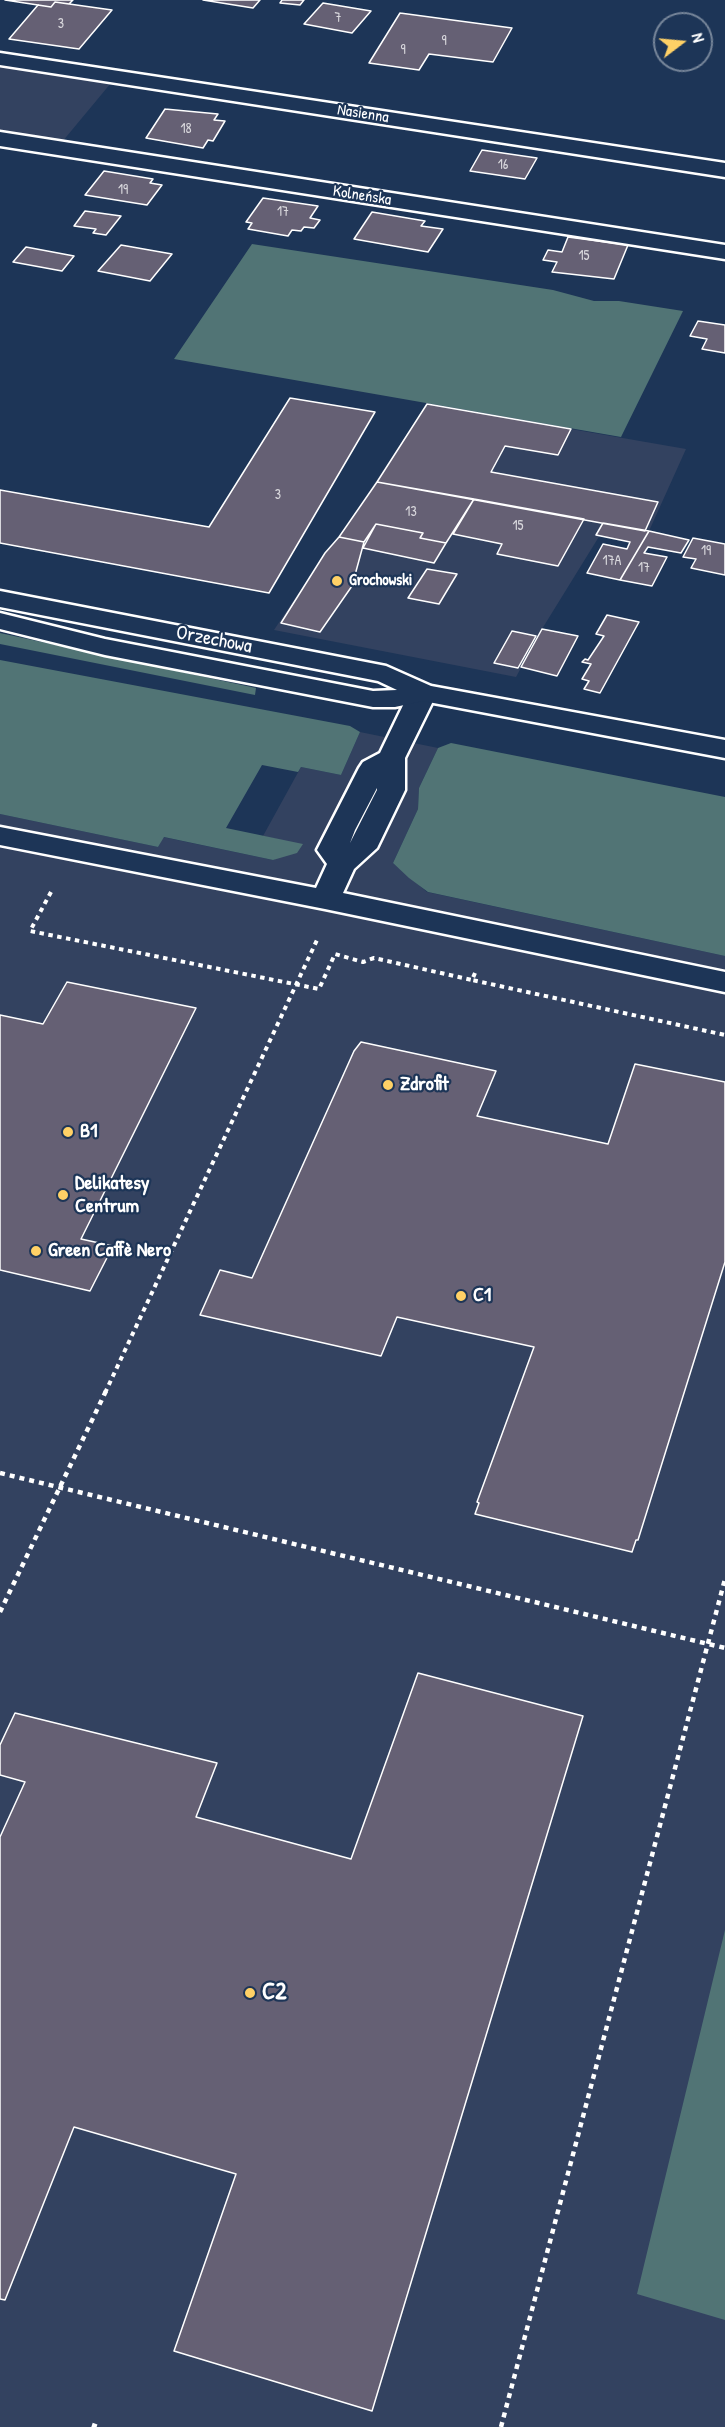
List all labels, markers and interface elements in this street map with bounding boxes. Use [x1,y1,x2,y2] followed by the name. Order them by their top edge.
[335,10,341,26] house number: 7
[653,12,713,72] north arrow
[58,16,64,32] house number: 3
[687,30,710,45] text: N
[441,33,447,49] house number: 9
[400,42,406,58] house number: 9
[336,100,390,128] street label: Nasienna
[180,121,192,137] house number: 18
[498,157,508,173] house number: 16
[118,182,128,198] house number: 19
[331,182,393,210] street label: Kolneńska
[277,204,289,220] house number: 17
[578,248,590,264] house number: 15
[275,487,281,503] house number: 3
[405,504,417,520] house number: 13
[512,518,524,534] house number: 15
[701,543,711,559] house number: 19
[603,553,621,569] house number: 17A
[638,560,650,576] house number: 17
[349,571,412,591] place label: Grochowski
[330,574,344,588] marker: Grochowski
[174,621,254,659] street label: Orzechowa
[400,1073,449,1097] place label: Zdrofit
[381,1078,395,1092] marker: Zdrofit
[80,1120,97,1144] place label: B1
[61,1125,75,1139] marker: B1
[75,1172,149,1219] place label: Delikatesy Centrum
[56,1188,70,1202] marker: Delikatesy Centrum
[48,1239,171,1263] place label: Green Caffè Nero
[29,1244,43,1258] marker: Green Caffè Nero
[473,1284,491,1308] place label: C1
[454,1289,468,1303] marker: C1
[262,1979,286,2007] place label: C2
[243,1986,257,2000] marker: C2

